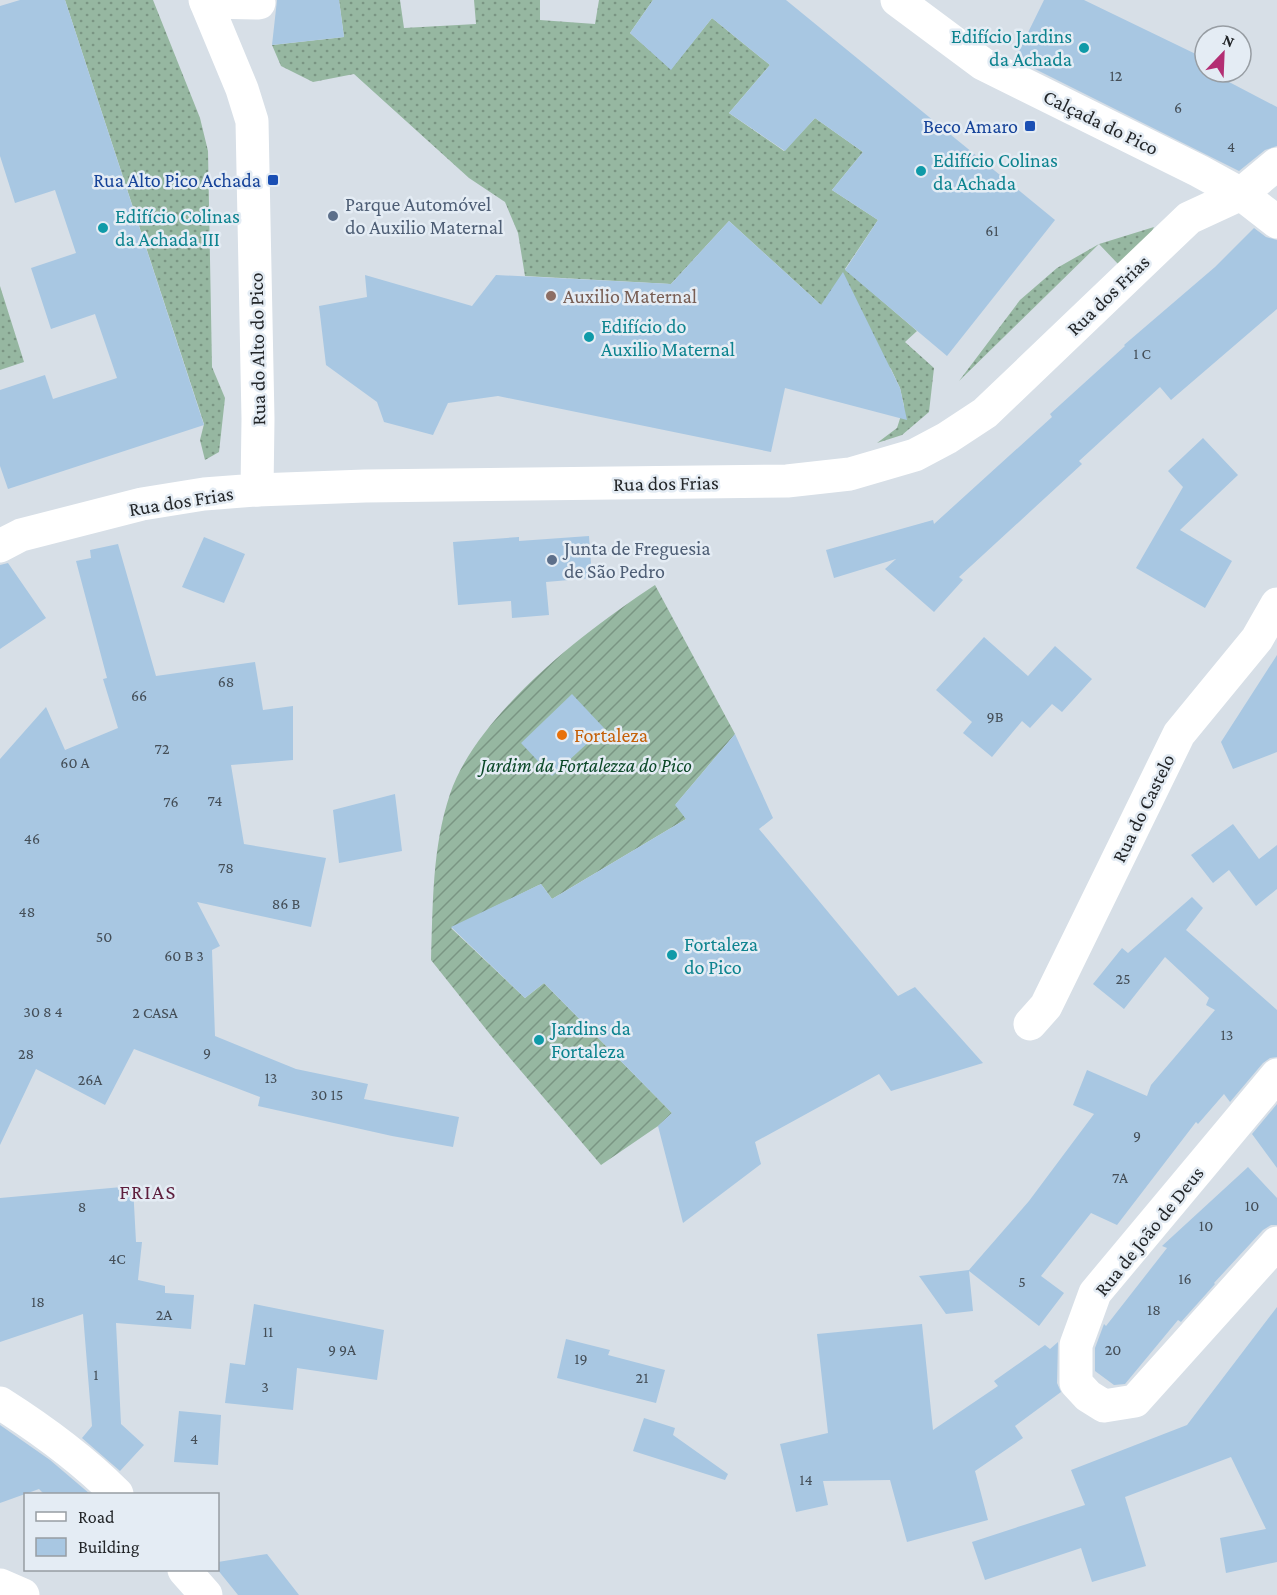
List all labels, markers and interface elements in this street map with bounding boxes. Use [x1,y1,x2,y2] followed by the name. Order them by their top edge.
[1193,24,1253,84] north arrow
[951,25,1072,70] place label: Edifício Jardins da Achada
[1220,31,1237,51] text: N
[1077,41,1091,55] marker: Edifício Jardins da Achada
[1110,67,1123,84] house number: 12
[1040,85,1162,160] street label: Calçada do Pico
[1174,99,1182,116] house number: 6
[923,115,1018,137] place label: Beco Amaro
[1023,119,1037,133] marker: Beco Amaro
[1227,138,1235,155] house number: 4
[933,149,1058,194] place label: Edifício Colinas da Achada
[914,164,928,178] marker: Edifício Colinas da Achada
[93,169,261,191] place label: Rua Alto Pico Achada
[266,173,280,187] marker: Rua Alto Pico Achada
[345,193,503,238] place label: Parque Automóvel do Auxilio Maternal
[115,205,240,250] place label: Edifício Colinas da Achada III
[326,209,340,223] marker: Parque Automóvel do Auxilio Maternal
[96,221,110,235] marker: Edifício Colinas da Achada III
[985,222,999,239] house number: 61
[1062,250,1154,340] street label: Rua dos Frias
[245,272,269,426] street label: Rua do Alto do Pico
[563,285,697,307] place label: Auxilio Maternal
[544,289,558,303] marker: Auxilio Maternal
[601,315,735,360] place label: Edifício do Auxilio Maternal
[582,330,596,344] marker: Edifício do Auxilio Maternal
[1133,345,1151,362] house number: 1 C
[613,471,719,495] street label: Rua dos Frias
[127,482,235,520] street label: Rua dos Frias
[562,537,711,582] place label: Junta de Freguesia de São Pedro
[545,553,559,567] marker: Junta de Freguesia de São Pedro
[218,673,234,690] house number: 68
[131,687,147,704] house number: 66
[987,708,1004,725] house number: 9B
[574,724,648,746] place label: Fortaleza
[555,728,569,742] marker: Fortaleza
[155,740,170,757] house number: 72
[1107,750,1179,866] street label: Rua do Castelo
[60,754,91,771] house number: 60 A
[477,754,692,777] park label: Jardim da Fortalezza do Pico
[207,792,223,809] house number: 74
[163,793,179,810] house number: 76
[24,830,40,847] house number: 46
[218,859,234,876] house number: 78
[272,895,300,912] house number: 86 B
[19,903,35,920] house number: 48
[96,928,112,945] house number: 50
[684,933,758,978] place label: Fortaleza do Pico
[164,947,204,964] house number: 60 B 3
[665,948,679,962] marker: Fortaleza do Pico
[1115,970,1131,987] house number: 25
[23,1003,63,1020] house number: 30 8 4
[132,1004,179,1021] house number: 2 CASA
[549,1017,631,1062] place label: Jardins da Fortaleza
[1221,1026,1233,1043] house number: 13
[532,1033,546,1047] marker: Jardins da Fortaleza
[203,1044,211,1061] house number: 9
[18,1045,34,1062] house number: 28
[265,1069,277,1086] house number: 13
[78,1071,103,1088] house number: 26A
[311,1086,343,1103] house number: 30 15
[1133,1127,1141,1144] house number: 9
[1090,1162,1209,1301] street label: Rua de João de Deus
[1112,1169,1129,1186] house number: 7A
[119,1180,177,1204] district label: FRIAS
[1245,1197,1259,1214] house number: 10
[78,1198,86,1215] house number: 8
[1199,1217,1213,1234] house number: 10
[108,1250,126,1267] house number: 4C
[1178,1270,1192,1287] house number: 16
[1018,1273,1026,1290] house number: 5
[31,1293,45,1310] house number: 18
[1147,1301,1161,1318] house number: 18
[156,1306,173,1323] house number: 2A
[263,1323,273,1340] house number: 11
[328,1341,357,1358] house number: 9 9A
[1105,1341,1121,1358] house number: 20
[574,1350,588,1367] house number: 19
[93,1366,99,1383] house number: 1
[636,1369,648,1386] house number: 21
[261,1378,269,1395] house number: 3
[190,1430,198,1447] house number: 4
[799,1471,813,1488] house number: 14
[24,1493,219,1571] legend
[78,1507,115,1527] text: Road
[78,1537,140,1557] text: Building

